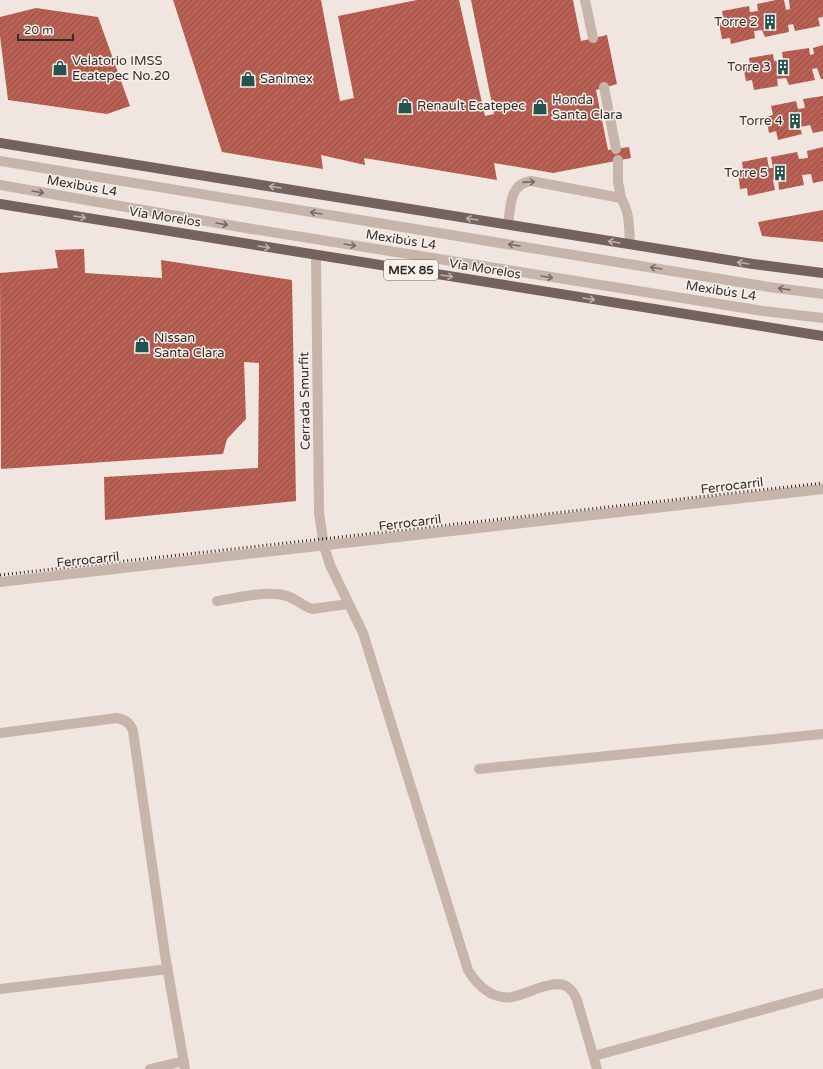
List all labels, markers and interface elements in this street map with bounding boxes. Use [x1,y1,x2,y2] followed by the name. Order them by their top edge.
[761,13,779,31] building icon: Torre 2
[714,14,758,30] place label: Torre 2
[18,16,73,42] scale bar
[24,23,53,37] text: 20 m
[72,53,170,84] place label: Velatorio IMSS Ecatepec No.20
[774,58,792,76] building icon: Torre 3
[51,59,69,77] shop icon: Velatorio IMSS Ecatepec No.20
[727,59,771,75] place label: Torre 3
[239,70,257,88] shop icon: Sanimex
[260,71,313,87] place label: Sanimex
[552,92,623,123] place label: Honda Santa Clara
[396,97,414,115] shop icon: Renault Ecatepec
[417,98,525,114] place label: Renault Ecatepec
[531,98,549,116] shop icon: Honda Santa Clara
[786,112,804,130] building icon: Torre 4
[739,113,783,129] place label: Torre 4
[771,164,789,182] building icon: Torre 5
[724,165,768,181] place label: Torre 5
[45,172,119,200] street label: Mexibús L4
[522,179,535,186] one-way arrow
[269,183,282,191] one-way arrow
[32,188,45,196] one-way arrow
[128,203,202,231] street label: Vía Morelos
[310,209,323,217] one-way arrow
[73,213,86,221] one-way arrow
[466,215,479,223] one-way arrow
[215,220,228,228] one-way arrow
[365,227,437,253] street label: Mexibús L4
[608,238,621,246] one-way arrow
[343,241,356,249] one-way arrow
[508,241,521,249] one-way arrow
[257,243,270,251] one-way arrow
[448,255,522,283] street label: Vía Morelos
[737,258,750,266] one-way arrow
[384,260,438,280] road number: MEX 85
[650,264,663,272] one-way arrow
[440,272,453,280] one-way arrow
[540,273,553,281] one-way arrow
[685,278,757,304] street label: Mexibús L4
[778,285,791,293] one-way arrow
[582,295,595,303] one-way arrow
[154,330,225,361] place label: Nissan Santa Clara
[133,336,151,354] shop icon: Nissan Santa Clara
[296,352,314,450] street label: Cerrada Smurfit
[700,474,764,498] street label: Ferrocarril
[378,511,442,535] street label: Ferrocarril
[56,549,120,571] street label: Ferrocarril

